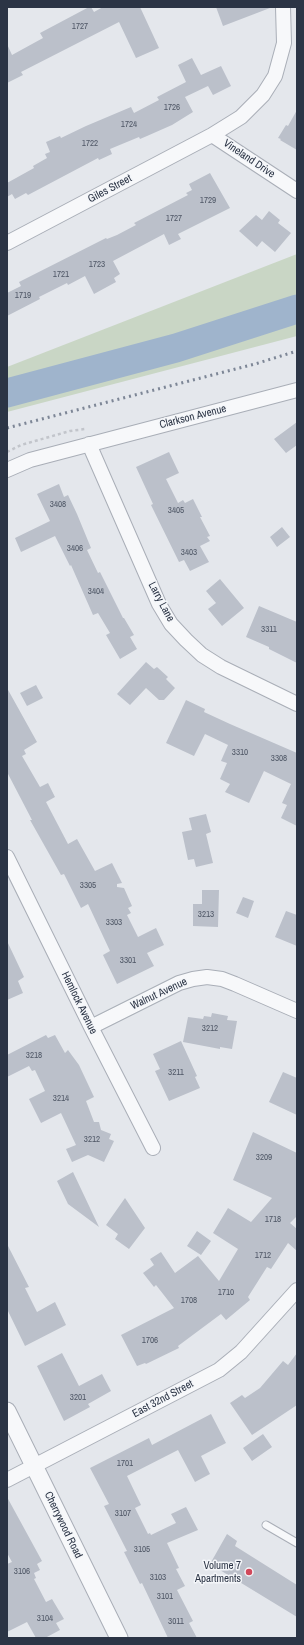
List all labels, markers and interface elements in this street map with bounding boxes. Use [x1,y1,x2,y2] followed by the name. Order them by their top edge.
[72,22,88,32] house number: 1727
[164,103,180,113] house number: 1726
[121,120,137,130] house number: 1724
[221,137,277,181] street label: Vineland Drive
[82,139,98,149] house number: 1722
[86,172,134,206] street label: Giles Street
[200,196,216,206] house number: 1729
[166,214,182,224] house number: 1727
[89,260,105,270] house number: 1723
[53,270,69,280] house number: 1721
[15,291,31,301] house number: 1719
[158,402,228,432] street label: Clarkson Avenue
[50,500,66,510] house number: 3408
[168,506,184,516] house number: 3405
[67,544,83,554] house number: 3406
[181,548,197,558] house number: 3403
[145,580,177,624] street label: Larry Lane
[88,587,104,597] house number: 3404
[261,625,277,635] house number: 3311
[232,748,248,758] house number: 3310
[271,754,287,764] house number: 3308
[80,881,96,891] house number: 3305
[198,910,214,920] house number: 3213
[106,918,122,928] house number: 3303
[120,956,136,966] house number: 3301
[58,970,100,1036] street label: Hemlock Avenue
[129,975,189,1013] street label: Walnut Avenue
[202,1024,218,1034] house number: 3212
[26,1051,42,1061] house number: 3218
[168,1068,184,1078] house number: 3211
[53,1094,69,1104] house number: 3214
[84,1135,100,1145] house number: 3212
[256,1153,272,1163] house number: 3209
[265,1215,281,1225] house number: 1718
[255,1251,271,1261] house number: 1712
[218,1288,234,1298] house number: 1710
[181,1296,197,1306] house number: 1708
[142,1336,158,1346] house number: 1706
[130,1377,196,1421] street label: East 32nd Street
[70,1393,86,1403] house number: 3201
[117,1459,133,1469] house number: 1701
[41,1489,85,1561] street label: Cherrywood Road
[115,1509,131,1519] house number: 3107
[134,1545,150,1555] house number: 3105
[195,1559,241,1585] place label: Volume 7 Apartments
[14,1567,30,1577] house number: 3106
[244,1567,254,1577] marker: Volume 7 Apartments
[150,1573,166,1583] house number: 3103
[157,1592,173,1602] house number: 3101
[37,1614,53,1624] house number: 3104
[168,1617,184,1627] house number: 3011

